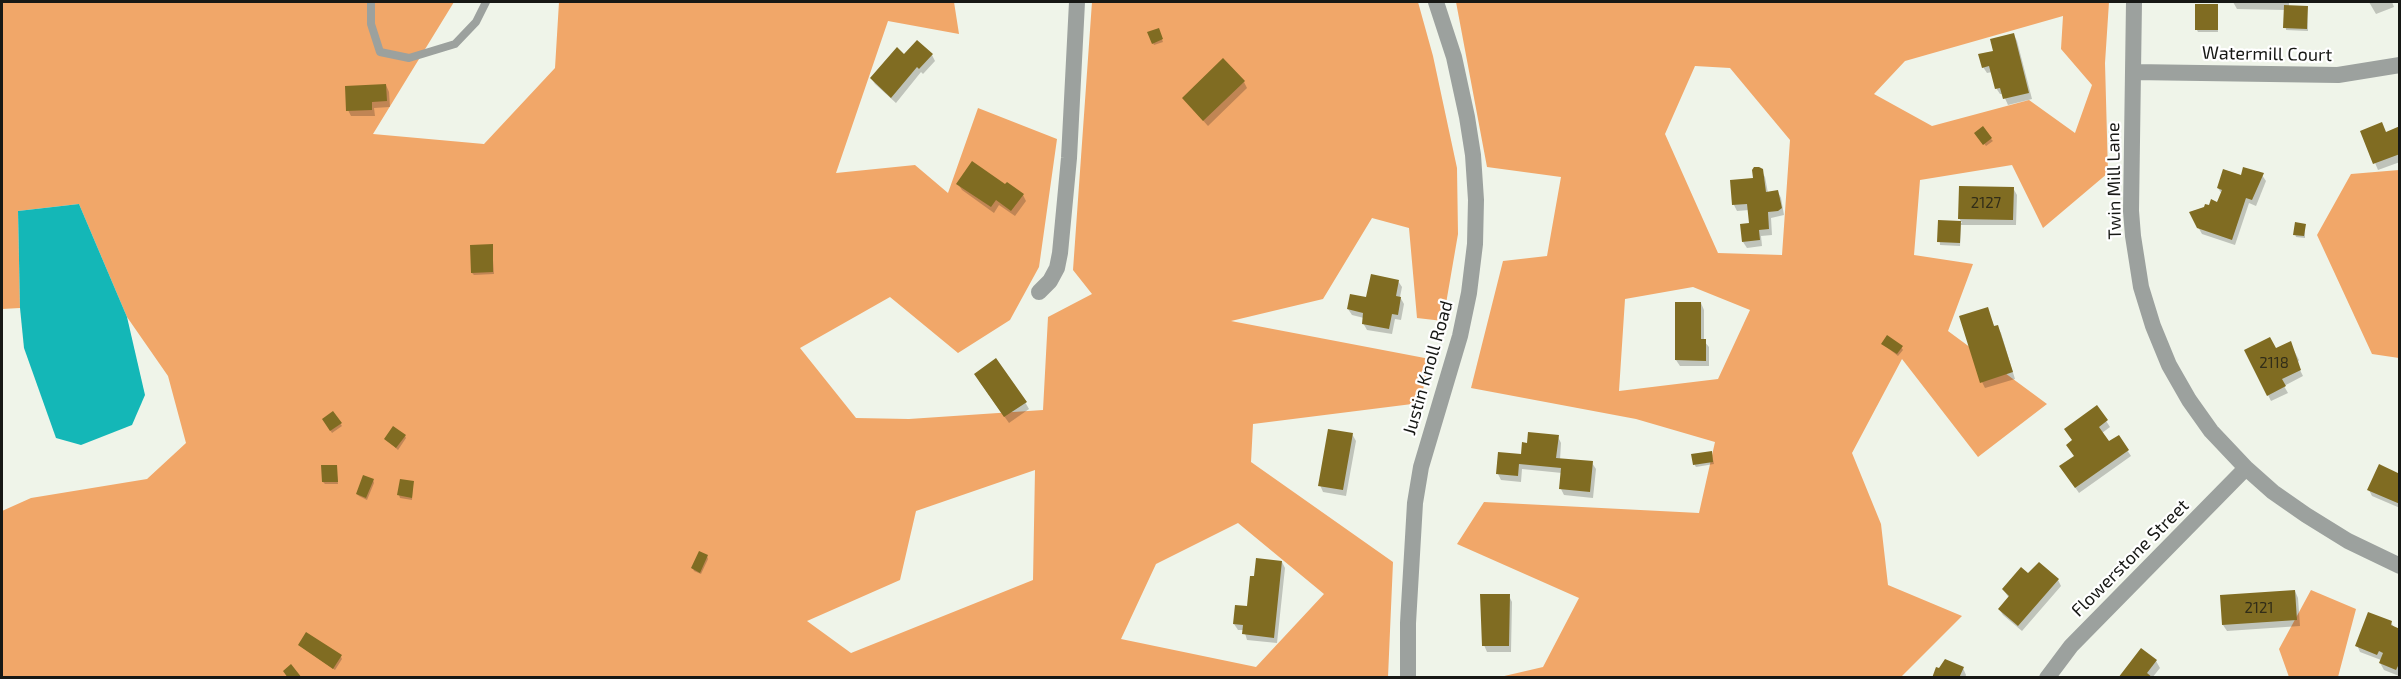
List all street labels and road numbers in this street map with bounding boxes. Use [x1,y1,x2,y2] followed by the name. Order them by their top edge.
[2202,42,2332,66] street label: Watermill Court
[2102,122,2126,240] street label: Twin Mill Lane
[1398,298,1458,438] street label: Justin Knoll Road
[2067,495,2193,621] street label: Flowerstone Street

